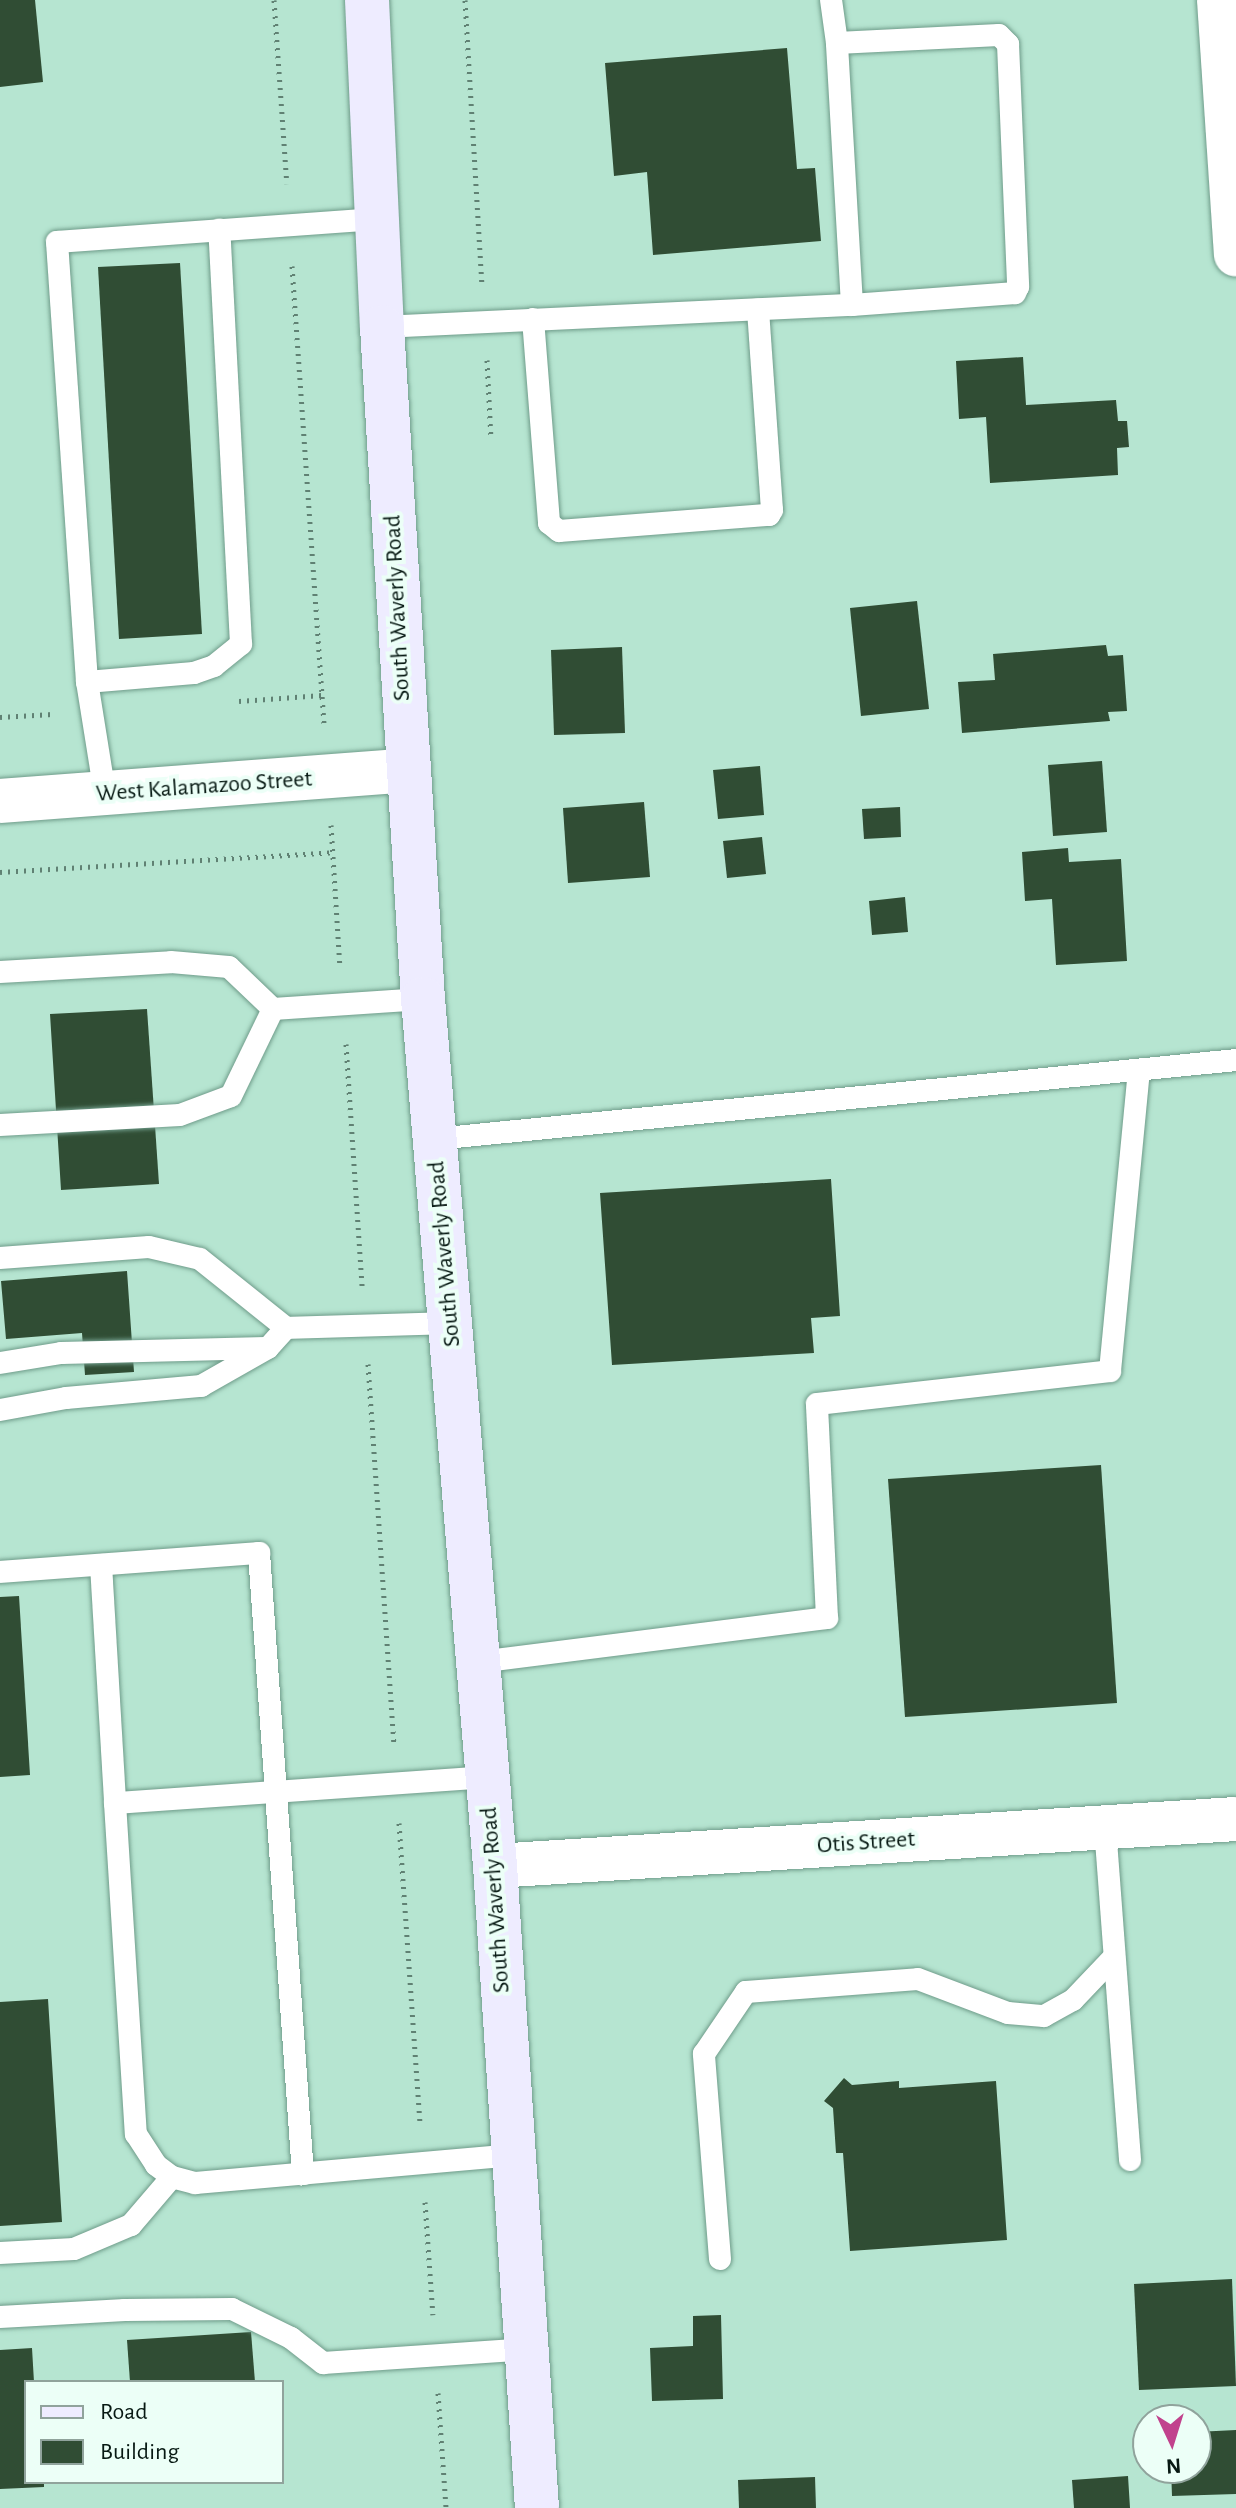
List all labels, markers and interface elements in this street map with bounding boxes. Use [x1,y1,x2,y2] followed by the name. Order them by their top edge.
[379,514,417,702] street label: South Waverly Road
[95,765,313,809] street label: West Kalamazoo Street
[423,1160,467,1348] street label: South Waverly Road
[475,1806,517,1994] street label: South Waverly Road
[816,1825,916,1861] street label: Otis Street
[24,2380,284,2484] legend
[100,2400,148,2424] text: Road
[1132,2404,1212,2484] north arrow
[100,2440,179,2464] text: Building
[1165,2454,1182,2477] text: N

